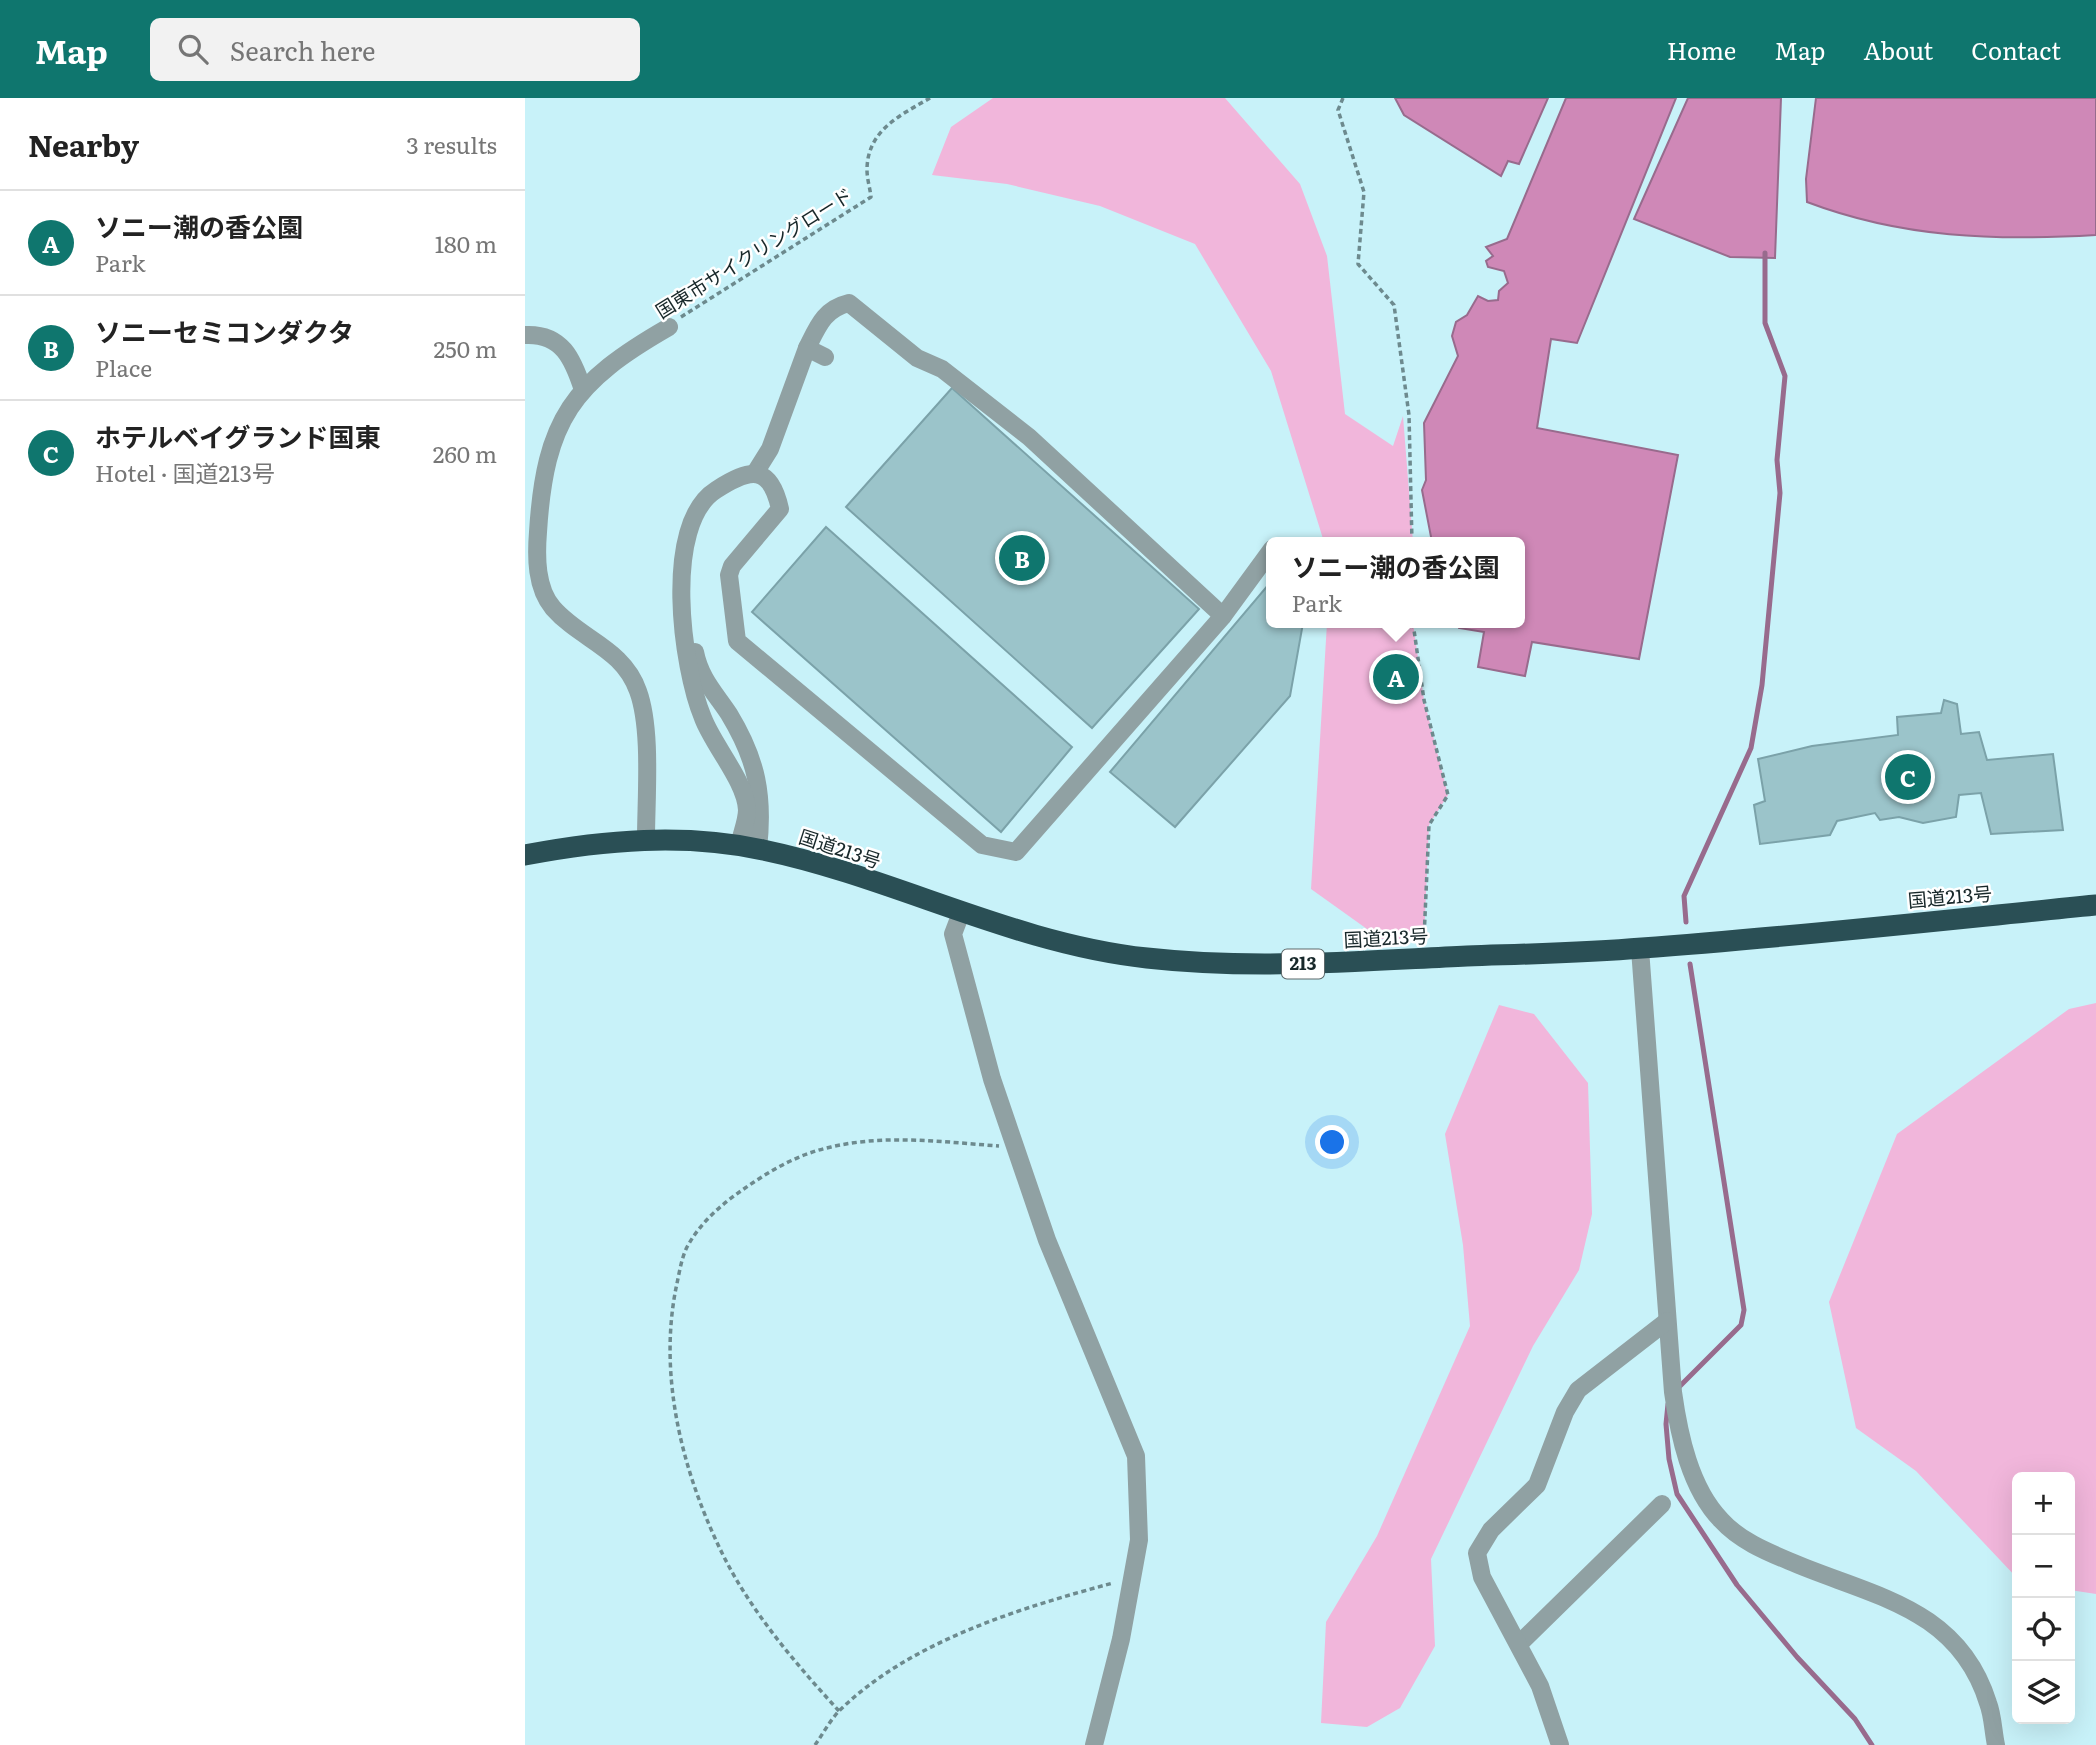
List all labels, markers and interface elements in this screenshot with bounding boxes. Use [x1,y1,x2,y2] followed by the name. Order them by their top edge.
[150,18,640,81] search box
[35,25,108,74] text: Map
[174,30,212,68] icon: search
[230,30,376,69] text: Search here
[1667,32,1736,67] text: Home
[1774,32,1825,67] text: Map
[1863,32,1933,67] text: About
[1971,32,2061,67] text: Contact
[28,122,139,166] text: Nearby
[406,127,497,161] text: 3 results
[650,180,857,324] street label: 国東市サイクリングロード
[95,206,303,245] text: ソニー潮の香公園
[42,226,60,260] text: A
[435,226,497,260] text: 180 m
[95,245,145,279] text: Park
[95,311,354,350] text: ソニーセミコンダクタ
[43,331,59,365] text: B
[433,331,497,365] text: 250 m
[95,350,152,384] text: Place
[95,416,380,455] text: ホテルベイグランド国東
[43,436,59,470] text: C
[433,436,497,470] text: 260 m
[95,455,275,489] text: Hotel · 国道213号
[999,532,1045,584] pin: B
[1266,537,1525,628] popup
[1291,546,1500,585] text: ソニー潮の香公園
[1291,585,1342,619] text: Park
[1373,651,1419,703] pin: A
[1885,751,1931,803] pin: C
[796,822,885,874] street label: 国道213号
[1907,878,1993,914] street label: 国道213号
[1343,921,1429,953] street label: 国道213号
[1282,950,1324,978] road number: 213
[1315,1125,1349,1159] your location
[2012,1472,2075,1724] map controls
[2012,1472,2075,1535] button: +
[2012,1535,2075,1598] button: −
[2012,1598,2075,1661] button: locate
[2012,1661,2075,1724] button: layers

